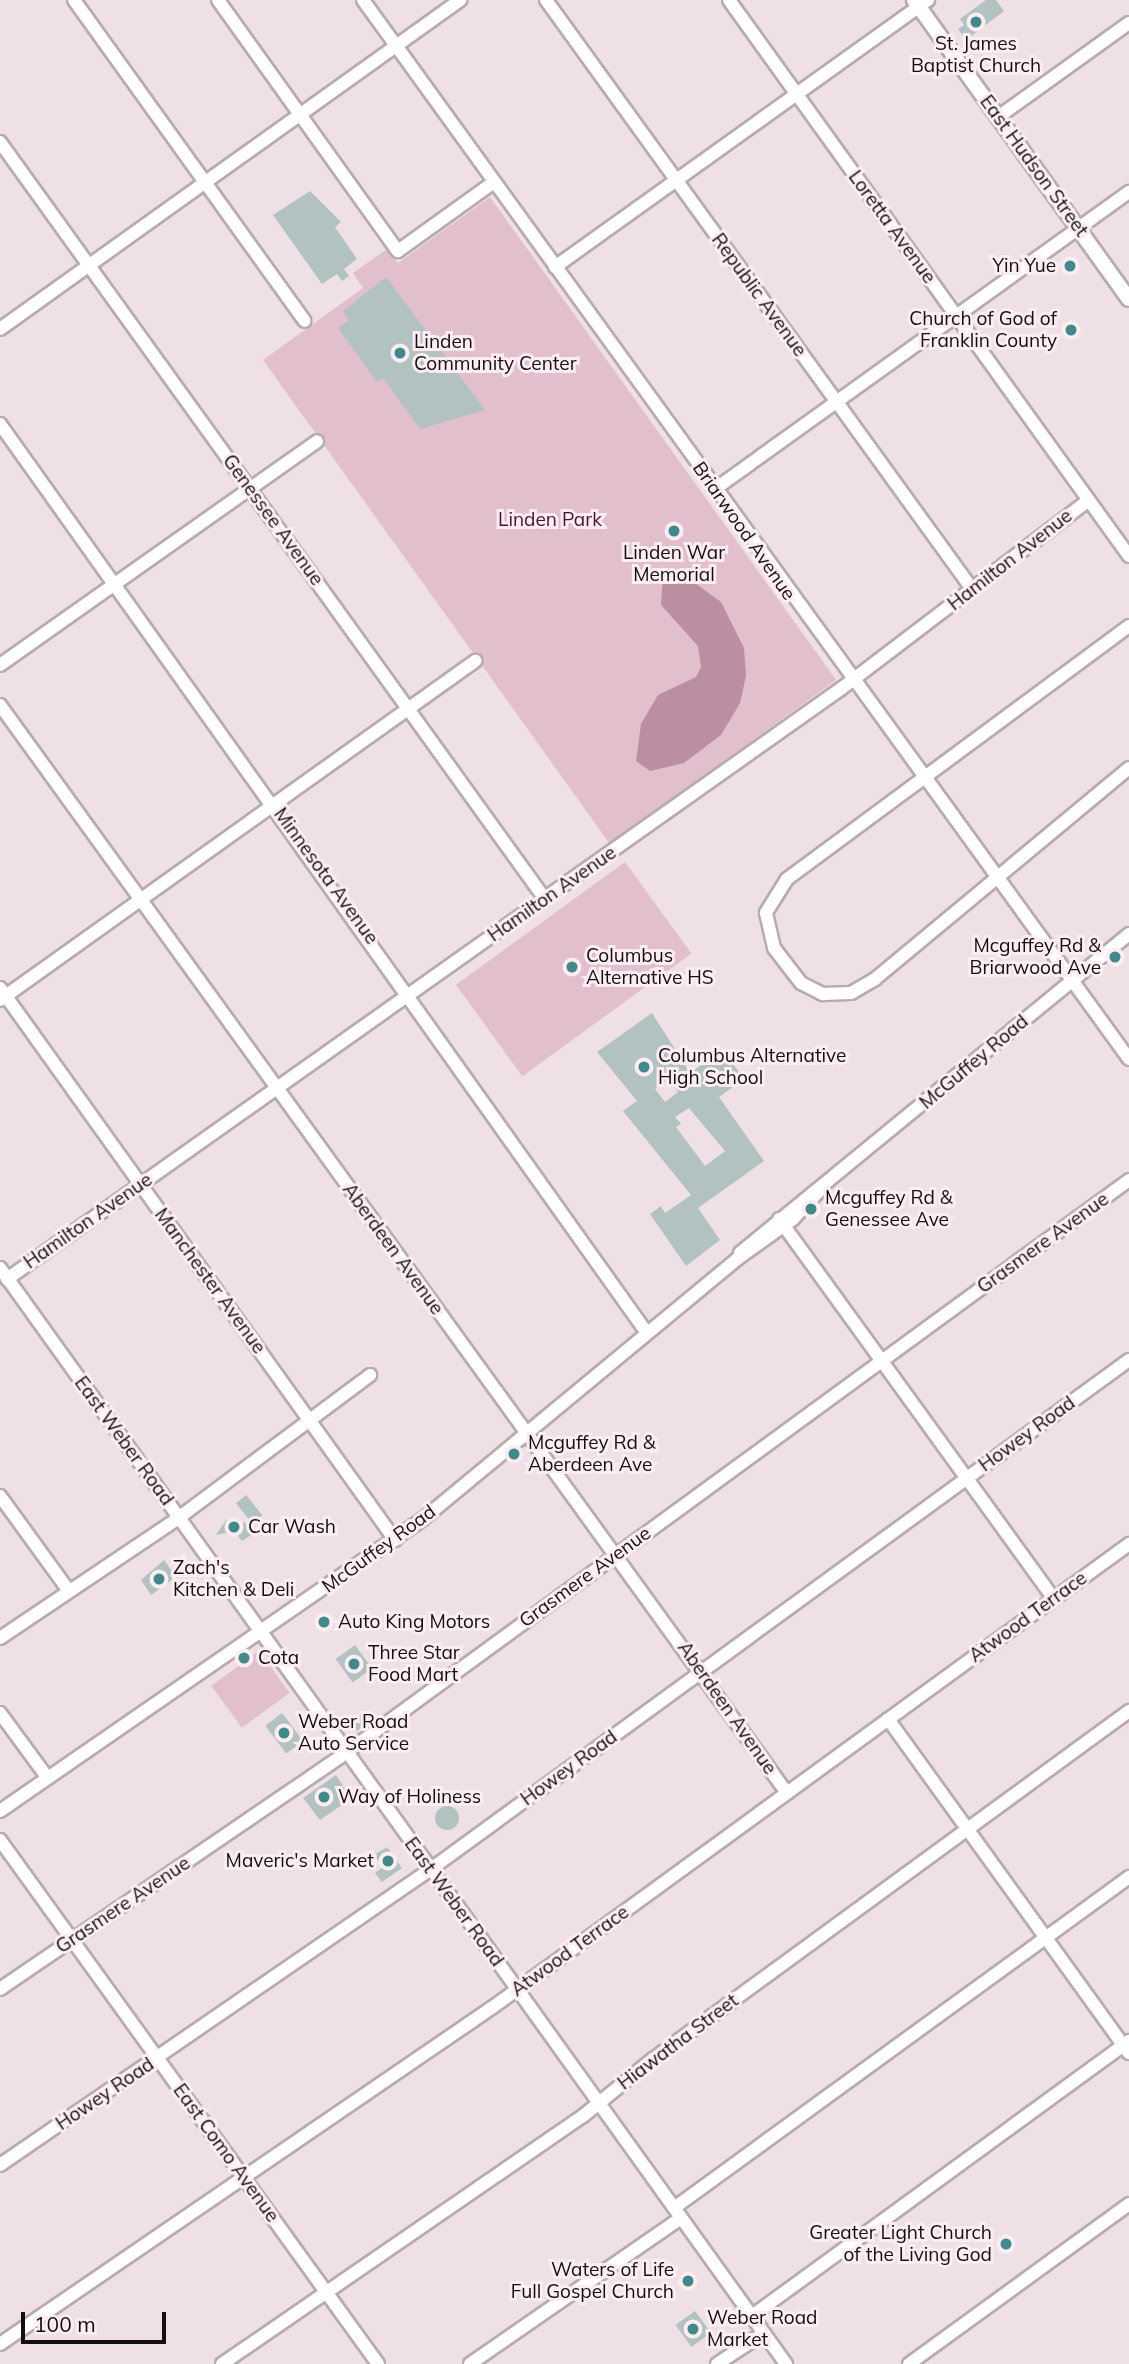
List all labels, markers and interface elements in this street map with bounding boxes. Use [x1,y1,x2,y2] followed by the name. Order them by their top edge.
[968,14,984,30] marker: St. James Baptist Church
[911,33,1041,77] place label: St. James Baptist Church
[975,91,1093,241] street label: East Hudson Street
[843,166,941,288] street label: Loretta Avenue
[707,229,811,361] street label: Republic Avenue
[992,255,1056,277] place label: Yin Yue
[1062,258,1078,274] marker: Yin Yue
[909,308,1057,352] place label: Church of God of Franklin County
[1063,322,1079,338] marker: Church of God of Franklin County
[414,331,577,375] place label: Linden Community Center
[392,345,408,361] marker: Linden Community Center
[218,450,328,590] street label: Genessee Avenue
[688,457,800,605] street label: Briarwood Avenue
[943,504,1077,616] street label: Hamilton Avenue
[498,509,602,531] park label: Linden Park
[666,523,682,539] marker: Linden War Memorial
[623,542,725,586] place label: Linden War Memorial
[269,803,383,949] street label: Minnesota Avenue
[483,841,621,947] street label: Hamilton Avenue
[970,935,1101,979] place label: Mcguffey Rd & Briarwood Ave
[586,945,714,989] place label: Columbus Alternative HS
[1107,949,1123,965] marker: Mcguffey Rd & Briarwood Ave
[564,959,580,975] marker: Columbus Alternative HS
[915,1010,1033,1114] street label: McGuffey Road
[658,1045,846,1089] place label: Columbus Alternative High School
[636,1059,652,1075] marker: Columbus Alternative High School
[19,1168,157,1274] street label: Hamilton Avenue
[338,1179,448,1319] street label: Aberdeen Avenue
[825,1187,953,1231] place label: Mcguffey Rd & Genessee Ave
[973,1188,1113,1298] street label: Grasmere Avenue
[803,1201,819,1217] marker: Mcguffey Rd & Genessee Ave
[150,1204,270,1358] street label: Manchester Avenue
[70,1372,178,1510] street label: East Weber Road
[974,1391,1080,1477] street label: Howey Road
[528,1432,656,1476] place label: Mcguffey Rd & Aberdeen Ave
[506,1446,522,1462] marker: Mcguffey Rd & Aberdeen Ave
[318,1500,440,1598] street label: McGuffey Road
[248,1516,336,1538] place label: Car Wash
[226,1519,242,1535] marker: Car Wash
[515,1522,655,1632] street label: Grasmere Avenue
[173,1557,294,1601] place label: Zach's Kitchen & Deli
[965,1567,1091,1667] street label: Atwood Terrace
[151,1571,167,1587] marker: Zach's Kitchen & Deli
[338,1611,490,1633] place label: Auto King Motors
[316,1614,332,1630] marker: Auto King Motors
[673,1637,781,1779] street label: Aberdeen Avenue
[368,1642,460,1686] place label: Three Star Food Mart
[258,1647,299,1669] place label: Cota
[236,1650,252,1666] marker: Cota
[346,1656,362,1672] marker: Three Star Food Mart
[298,1711,409,1755] place label: Weber Road Auto Service
[276,1725,292,1741] marker: Weber Road Auto Service
[516,1725,622,1811] street label: Howey Road
[338,1786,481,1808] place label: Way of Holiness
[316,1789,332,1805] marker: Way of Holiness
[400,1833,508,1971] street label: East Weber Road
[226,1850,374,1872] place label: Maveric's Market
[52,1852,194,1958] street label: Grasmere Avenue
[380,1853,396,1869] marker: Maveric's Market
[507,1901,633,2001] street label: Atwood Terrace
[613,1989,743,2095] street label: Hiawatha Street
[52,2053,158,2135] street label: Howey Road
[168,2079,284,2227] street label: East Como Avenue
[809,2222,992,2266] place label: Greater Light Church of the Living God
[998,2236,1014,2252] marker: Greater Light Church of the Living God
[511,2259,674,2303] place label: Waters of Life Full Gospel Church
[680,2273,696,2289] marker: Waters of Life Full Gospel Church
[24,2298,170,2342] scale bar
[707,2307,818,2351] place label: Weber Road Market
[34,2311,96,2337] text: 100 m
[685,2321,701,2337] marker: Weber Road Market

